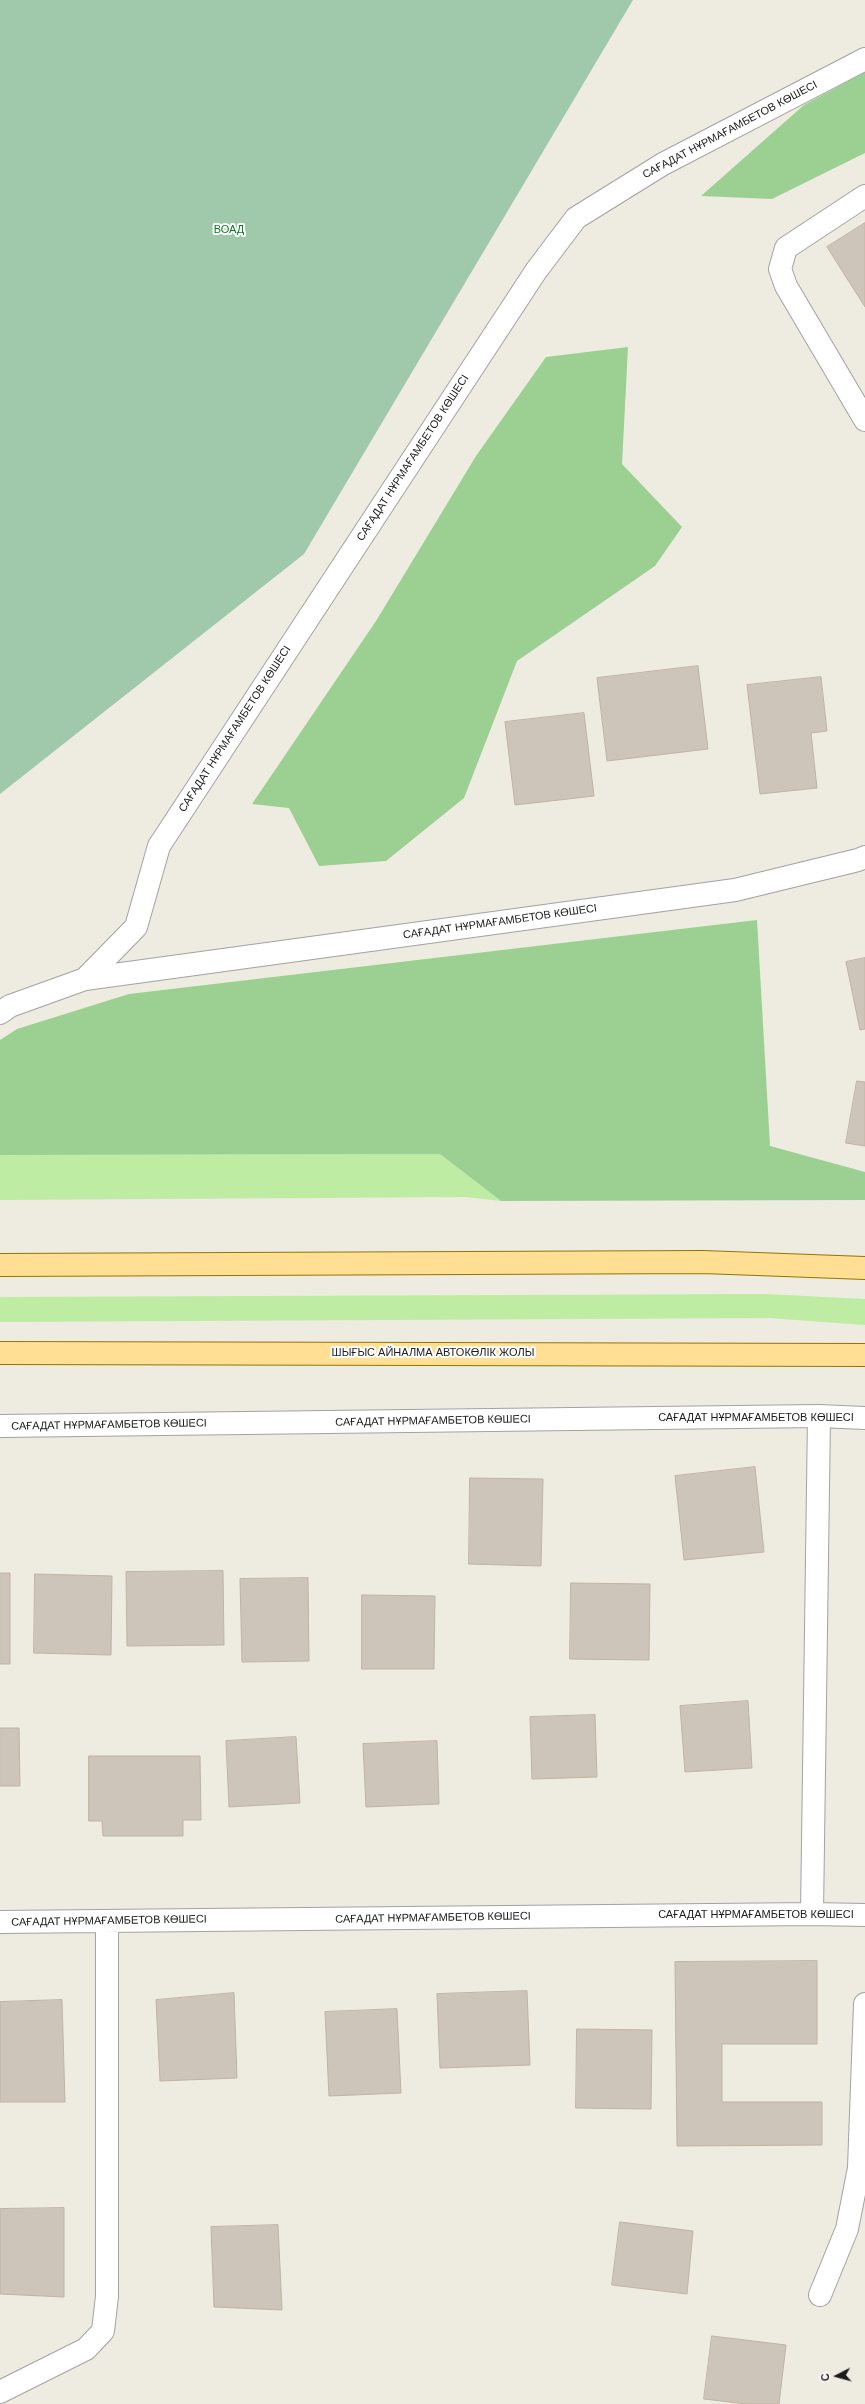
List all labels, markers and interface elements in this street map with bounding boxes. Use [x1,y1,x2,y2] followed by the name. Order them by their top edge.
[640,78,820,182] street label: САҒАДАТ НҰРМАҒАМБЕТОВ КӨШЕСІ
[214,223,244,237] park label: ВОАД
[354,372,472,544] street label: САҒАДАТ НҰРМАҒАМБЕТОВ КӨШЕСІ
[176,643,294,815] street label: САҒАДАТ НҰРМАҒАМБЕТОВ КӨШЕСІ
[402,902,598,942] street label: САҒАДАТ НҰРМАҒАМБЕТОВ КӨШЕСІ
[332,1346,534,1360] street label: ШЫҒЫС АЙНАЛМА АВТОКӨЛІК ЖОЛЫ
[658,1411,854,1425] street label: САҒАДАТ НҰРМАҒАМБЕТОВ КӨШЕСІ
[335,1413,531,1429] street label: САҒАДАТ НҰРМАҒАМБЕТОВ КӨШЕСІ
[11,1417,207,1433] street label: САҒАДАТ НҰРМАҒАМБЕТОВ КӨШЕСІ
[658,1908,854,1922] street label: САҒАДАТ НҰРМАҒАМБЕТОВ КӨШЕСІ
[335,1910,531,1926] street label: САҒАДАТ НҰРМАҒАМБЕТОВ КӨШЕСІ
[11,1913,207,1929] street label: САҒАДАТ НҰРМАҒАМБЕТОВ КӨШЕСІ
[817,2356,857,2396] north arrow
[819,2373,831,2382] text: С

